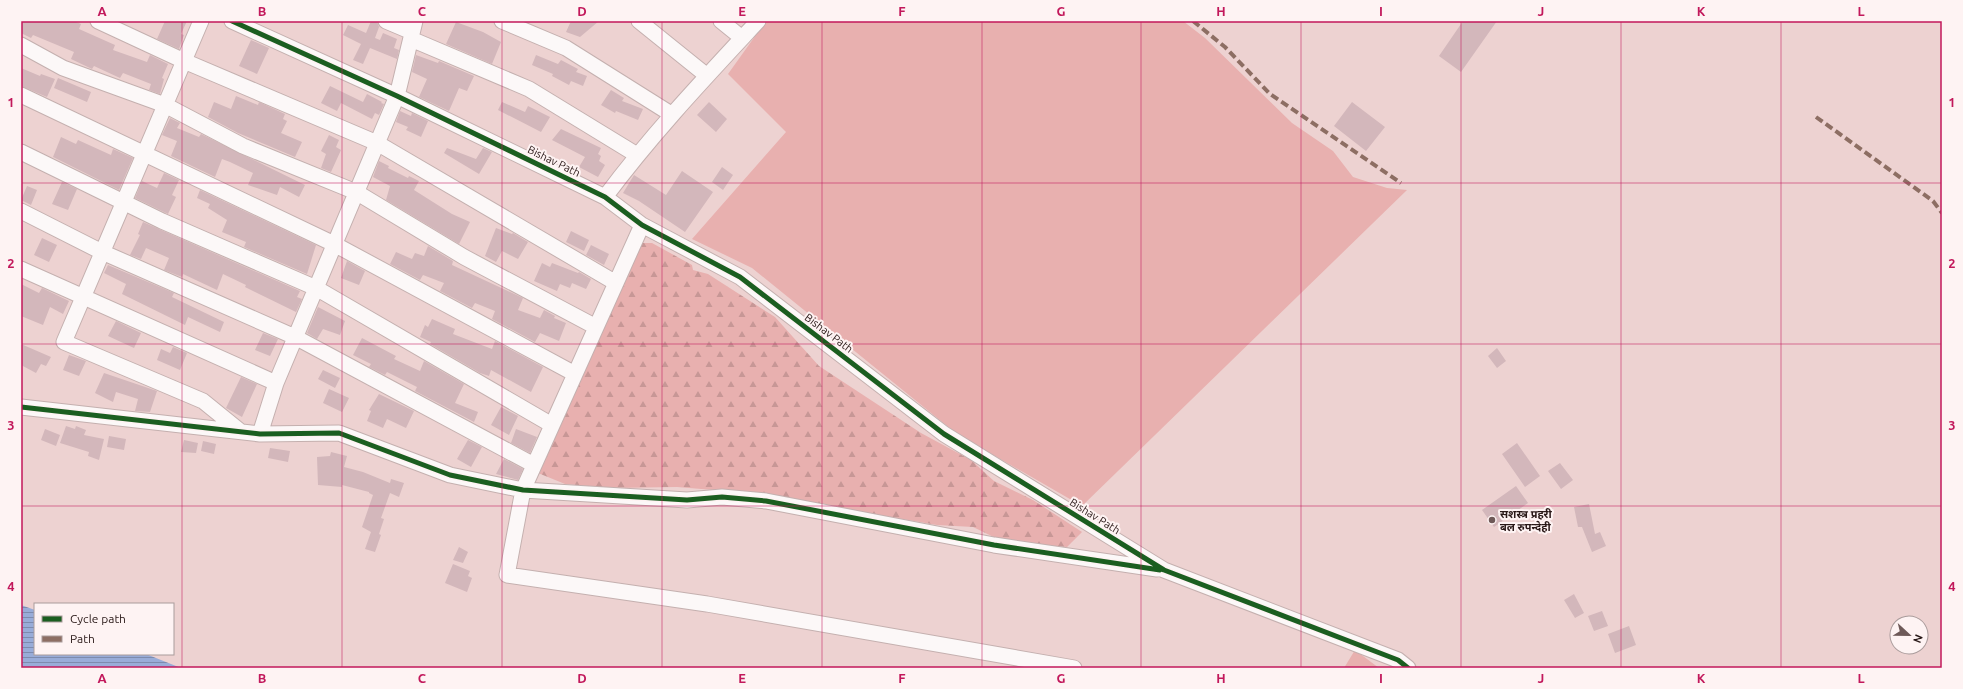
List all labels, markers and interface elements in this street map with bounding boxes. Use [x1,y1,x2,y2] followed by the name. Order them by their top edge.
[97,4,107,18] text: A
[258,4,267,18] text: B
[418,4,427,18] text: C
[577,4,587,18] text: D
[738,4,746,18] text: E
[898,4,906,18] text: F
[1057,4,1066,18] text: G
[1216,4,1226,18] text: H
[1379,4,1383,18] text: I
[1538,4,1544,18] text: J
[1697,4,1706,18] text: K
[1857,4,1865,18] text: L
[7,95,15,109] text: 1
[1948,95,1956,109] text: 1
[526,143,582,179] street label: Bishav Path
[7,256,15,270] text: 2
[1948,256,1956,270] text: 2
[803,311,855,355] street label: Bishav Path
[7,418,15,432] text: 3
[1948,418,1956,432] text: 3
[1068,496,1122,536] street label: Bishav Path
[1500,508,1552,533] place label: सशस्त्र प्रहरी बल रुपन्देही
[1487,515,1497,525] marker: सशस्त्र प्रहरी बल रुपन्देही
[7,579,15,593] text: 4
[1948,579,1956,593] text: 4
[34,603,174,655] legend
[70,612,126,625] text: Cycle path
[1889,615,1929,655] north arrow
[70,632,95,645] text: Path
[1911,633,1925,645] text: N
[97,671,107,685] text: A
[258,671,267,685] text: B
[418,671,427,685] text: C
[577,671,587,685] text: D
[738,671,746,685] text: E
[898,671,906,685] text: F
[1057,671,1066,685] text: G
[1216,671,1226,685] text: H
[1379,671,1383,685] text: I
[1538,671,1544,685] text: J
[1697,671,1706,685] text: K
[1857,671,1865,685] text: L

